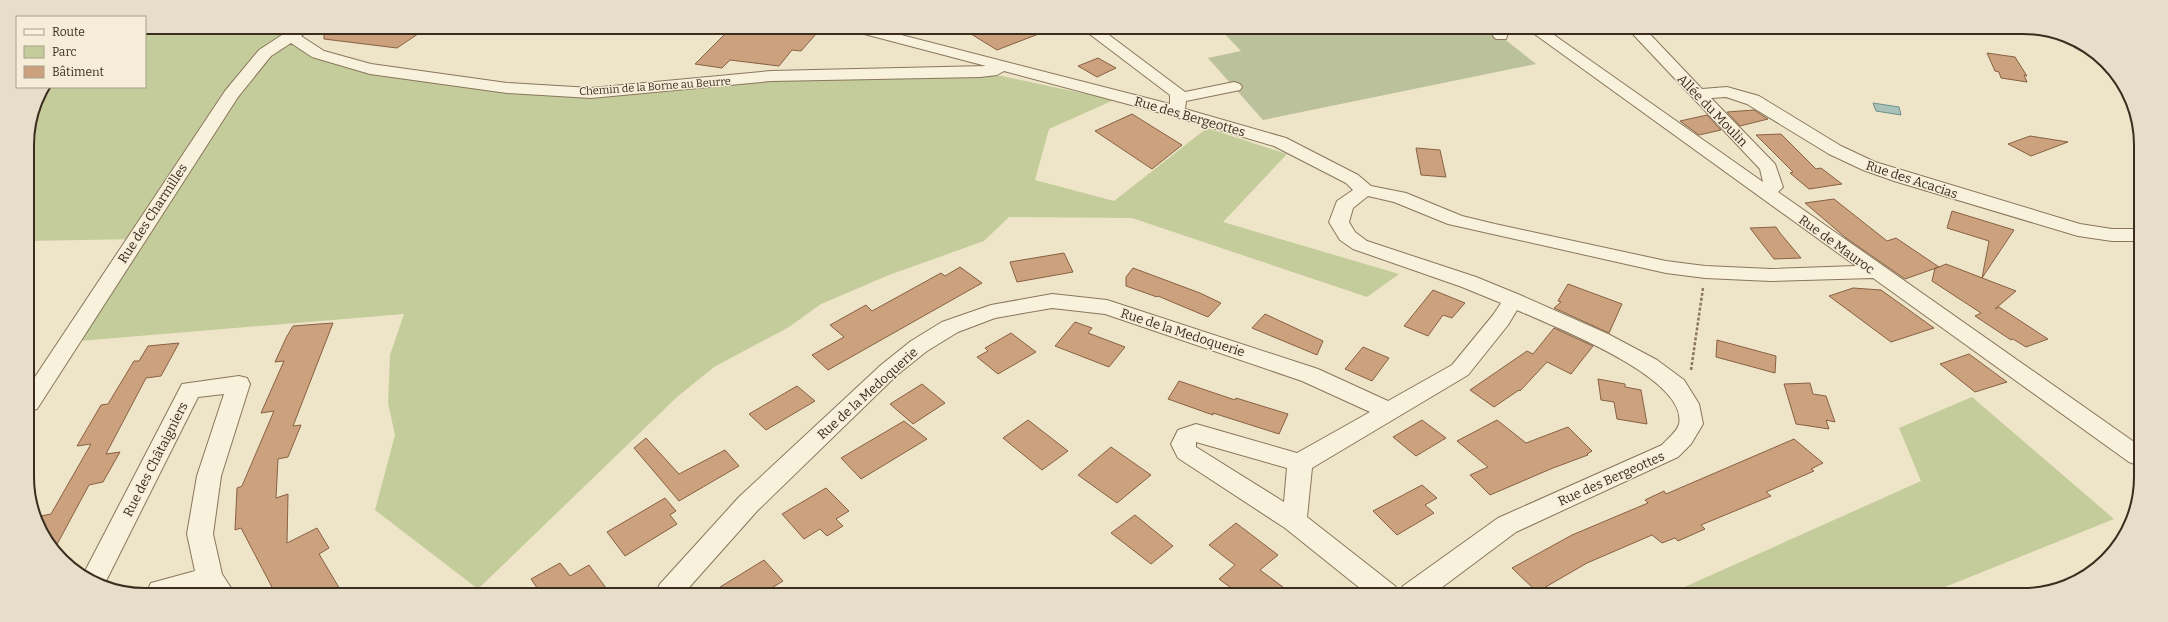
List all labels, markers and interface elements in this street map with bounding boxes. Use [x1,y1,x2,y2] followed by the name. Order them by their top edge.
[16,16,146,88] legend
[52,25,85,39] text: Route
[52,45,77,59] text: Parc
[52,65,105,79] text: Bâtiment
[1674,71,1751,150] street label: Allée du Moulin
[579,75,731,98] street label: Chemin de la Borne au Beurre
[1133,93,1247,140] street label: Rue des Bergeottes
[1864,158,1960,201] street label: Rue des Acacias
[115,161,190,266] street label: Rue des Charmilles
[1796,212,1878,277] street label: Rue de Mauroc
[1119,305,1247,360] street label: Rue de la Medoquerie
[814,344,921,442] street label: Rue de la Medoquerie
[120,399,191,519] street label: Rue des Châtaigniers
[1556,448,1667,509] street label: Rue des Bergeottes

